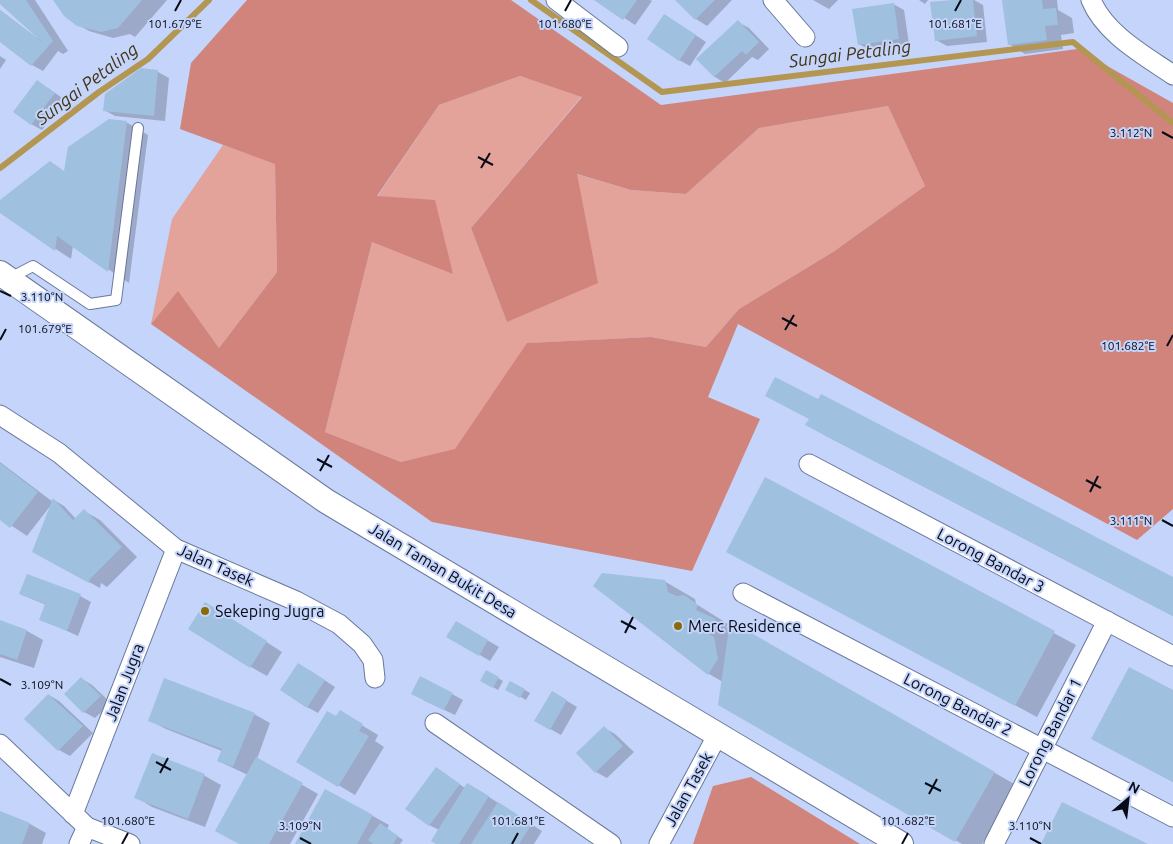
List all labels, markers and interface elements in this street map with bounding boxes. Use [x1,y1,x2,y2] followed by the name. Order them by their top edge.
[148,17,202,30] text: 101.679°E
[538,17,592,30] text: 101.680°E
[928,17,982,30] text: 101.681°E
[787,36,912,71] water label: Sungai Petaling
[31,38,142,129] water label: Sungai Petaling
[1110,126,1152,139] text: 3.112°N
[21,290,63,303] text: 3.110°N
[18,322,72,335] text: 101.679°E
[1101,339,1155,352] text: 101.682°E
[1110,514,1152,527] text: 3.111°N
[366,519,520,621] street label: Jalan Taman Bukit Desa
[934,524,1048,596] street label: Lorong Bandar 3
[175,540,257,590] street label: Jalan Tasek
[215,602,325,620] place label: Sekeping Jugra
[199,605,211,617] marker: Sekeping Jugra
[688,617,801,635] place label: Merc Residence
[672,620,684,632] marker: Merc Residence
[101,641,147,723] street label: Jalan Jugra
[901,669,1015,739] street label: Lorong Bandar 2
[1015,675,1085,789] street label: Lorong Bandar 1
[21,678,63,691] text: 3.109°N
[660,749,716,829] street label: Jalan Tasek
[1103,774,1153,824] north arrow
[1126,778,1142,797] text: N
[101,814,155,827] text: 101.680°E
[491,814,545,827] text: 101.681°E
[881,814,935,827] text: 101.682°E
[279,819,321,832] text: 3.109°N
[1009,819,1051,832] text: 3.110°N

